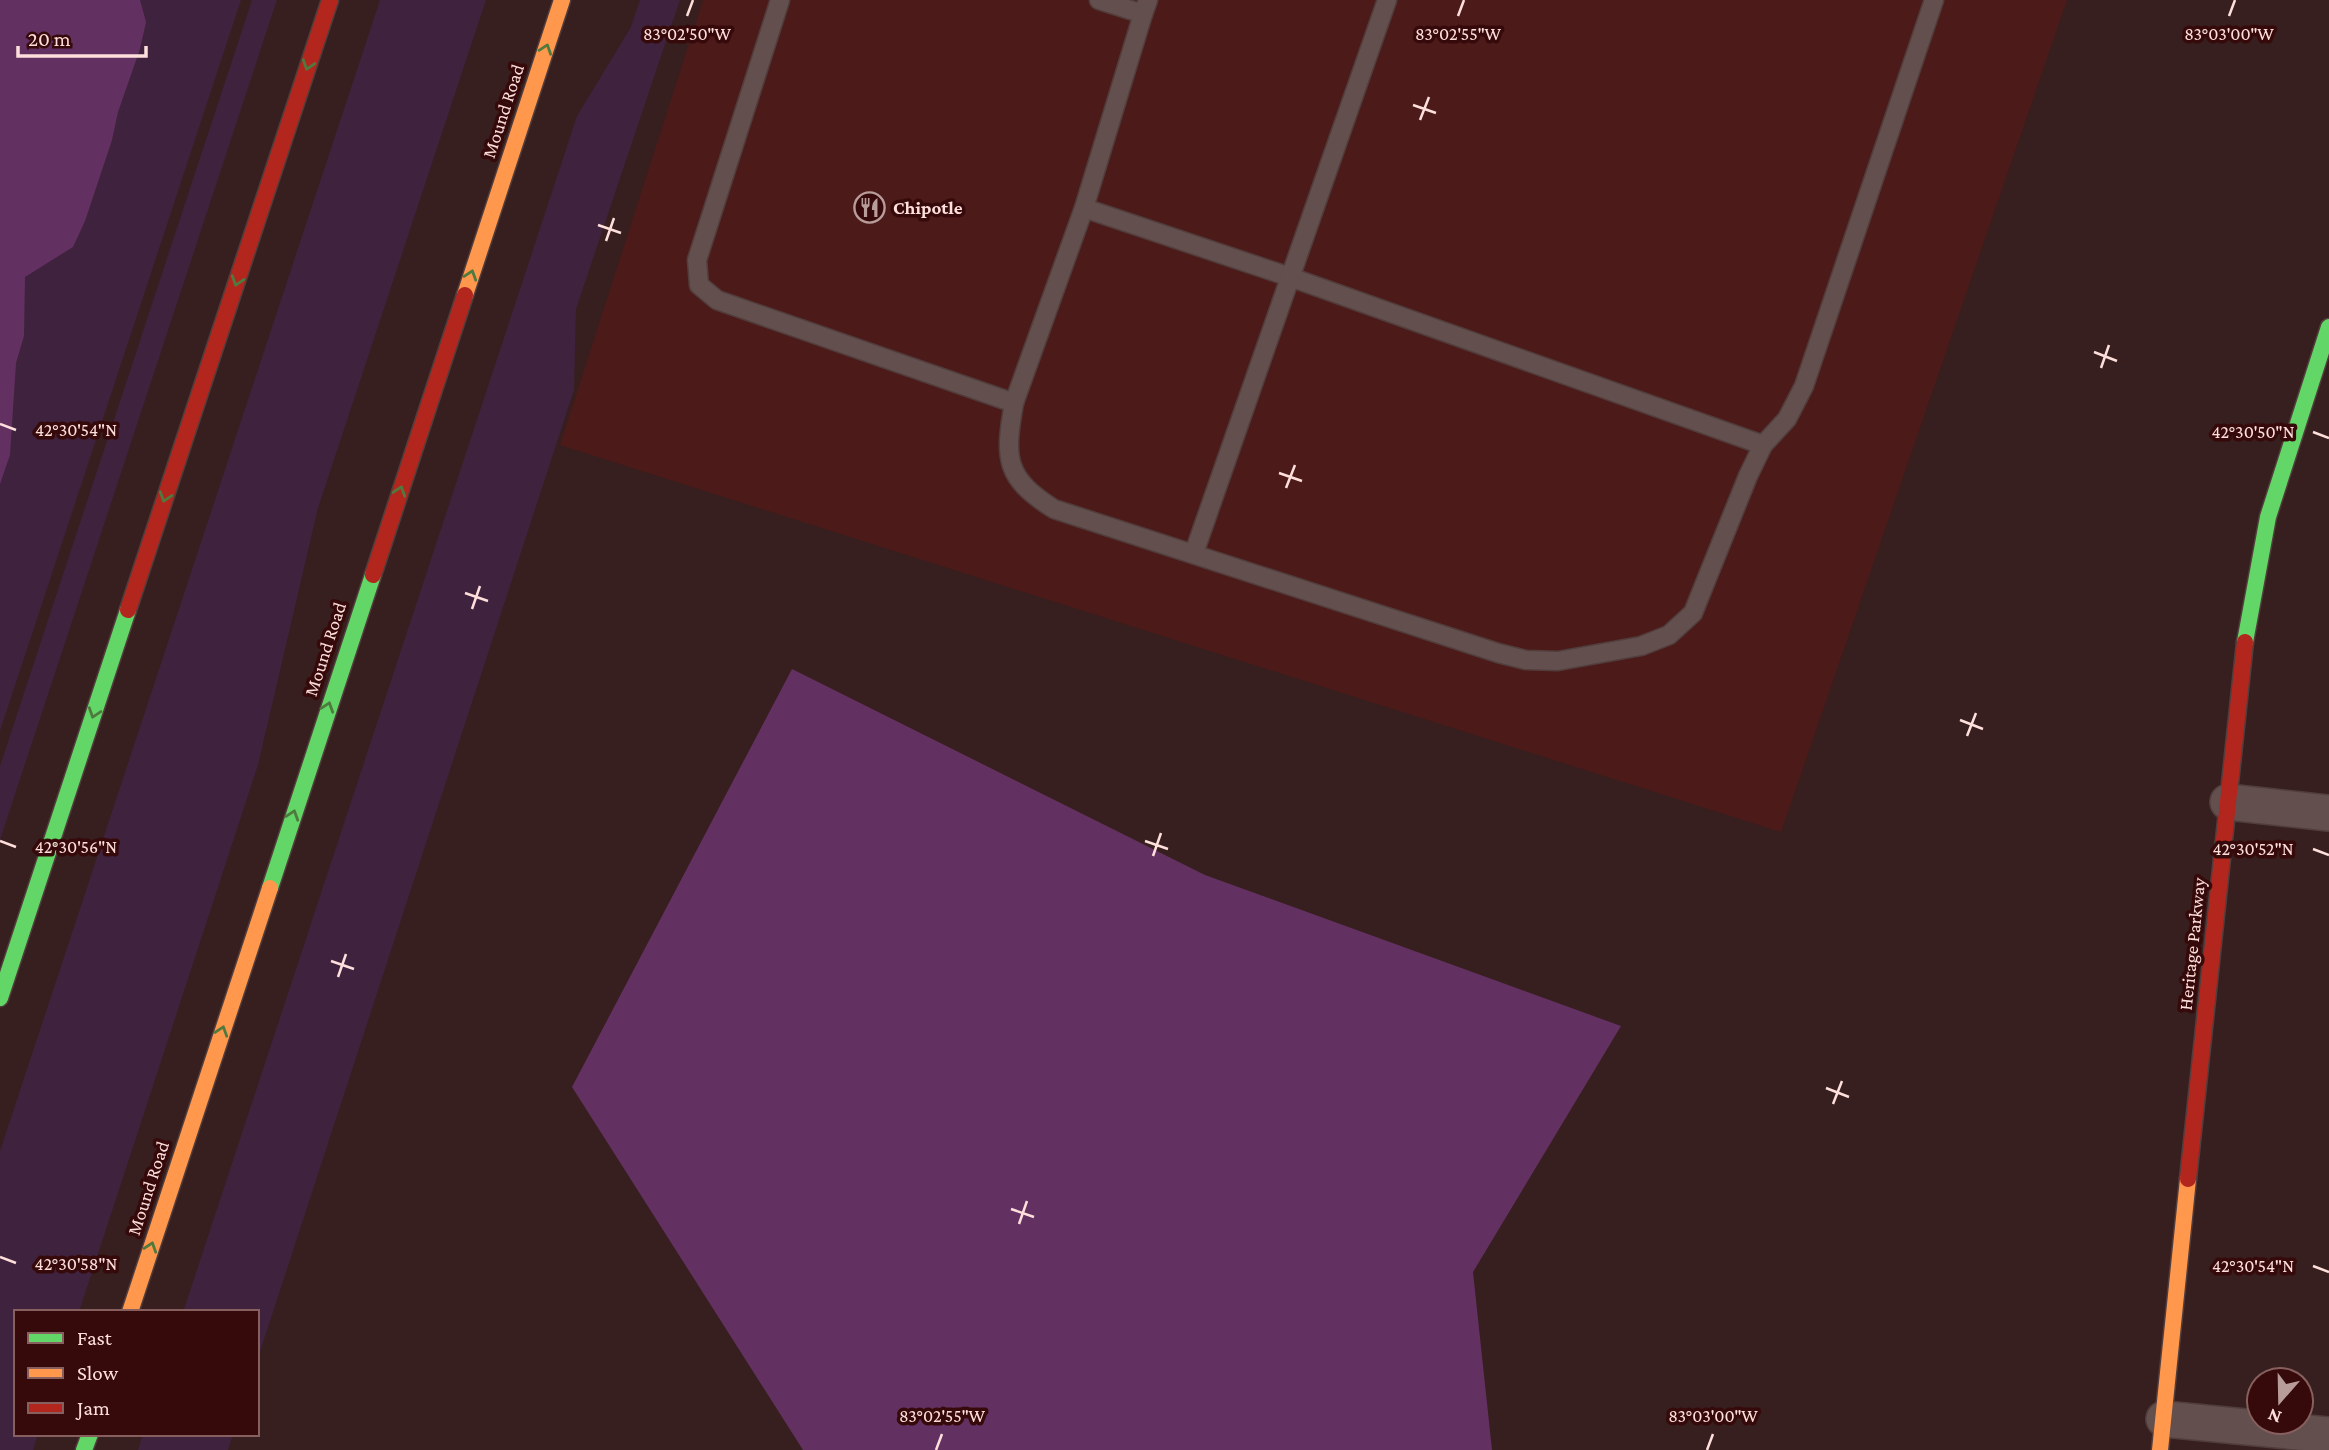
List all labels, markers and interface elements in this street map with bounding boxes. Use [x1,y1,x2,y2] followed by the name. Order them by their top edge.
[18,14,145,58] scale bar
[643,24,731,44] text: 83°02'50"W
[1415,24,1502,44] text: 83°02'55"W
[2184,24,2274,44] text: 83°03'00"W
[28,27,71,51] text: 20 m
[538,43,552,56] one-way arrow
[302,58,316,70] one-way arrow
[478,61,528,161] street label: Mound Road
[853,190,887,224] restaurant icon: Chipotle
[893,197,963,218] place label: Chipotle
[463,269,477,282] one-way arrow
[231,274,245,286] one-way arrow
[35,420,117,440] text: 42°30'54"N
[2211,422,2295,442] text: 42°30'50"N
[391,485,406,497] one-way arrow
[159,490,174,502] one-way arrow
[300,599,350,699] street label: Mound Road
[320,701,334,714] one-way arrow
[88,706,102,719] one-way arrow
[285,809,299,821] one-way arrow
[35,837,117,857] text: 42°30'56"N
[2212,839,2294,859] text: 42°30'52"N
[2175,876,2209,1011] street label: Heritage Parkway
[214,1025,228,1037] one-way arrow
[123,1138,173,1238] street label: Mound Road
[143,1241,157,1254] one-way arrow
[35,1254,118,1274] text: 42°30'58"N
[2212,1256,2294,1276] text: 42°30'54"N
[14,1310,259,1436] legend
[77,1326,113,1350] text: Fast
[77,1361,119,1385] text: Slow
[2245,1366,2315,1436] north arrow
[75,1396,110,1420] text: Jam
[2265,1404,2284,1429] text: N
[899,1406,986,1426] text: 83°02'55"W
[1668,1406,1758,1426] text: 83°03'00"W

